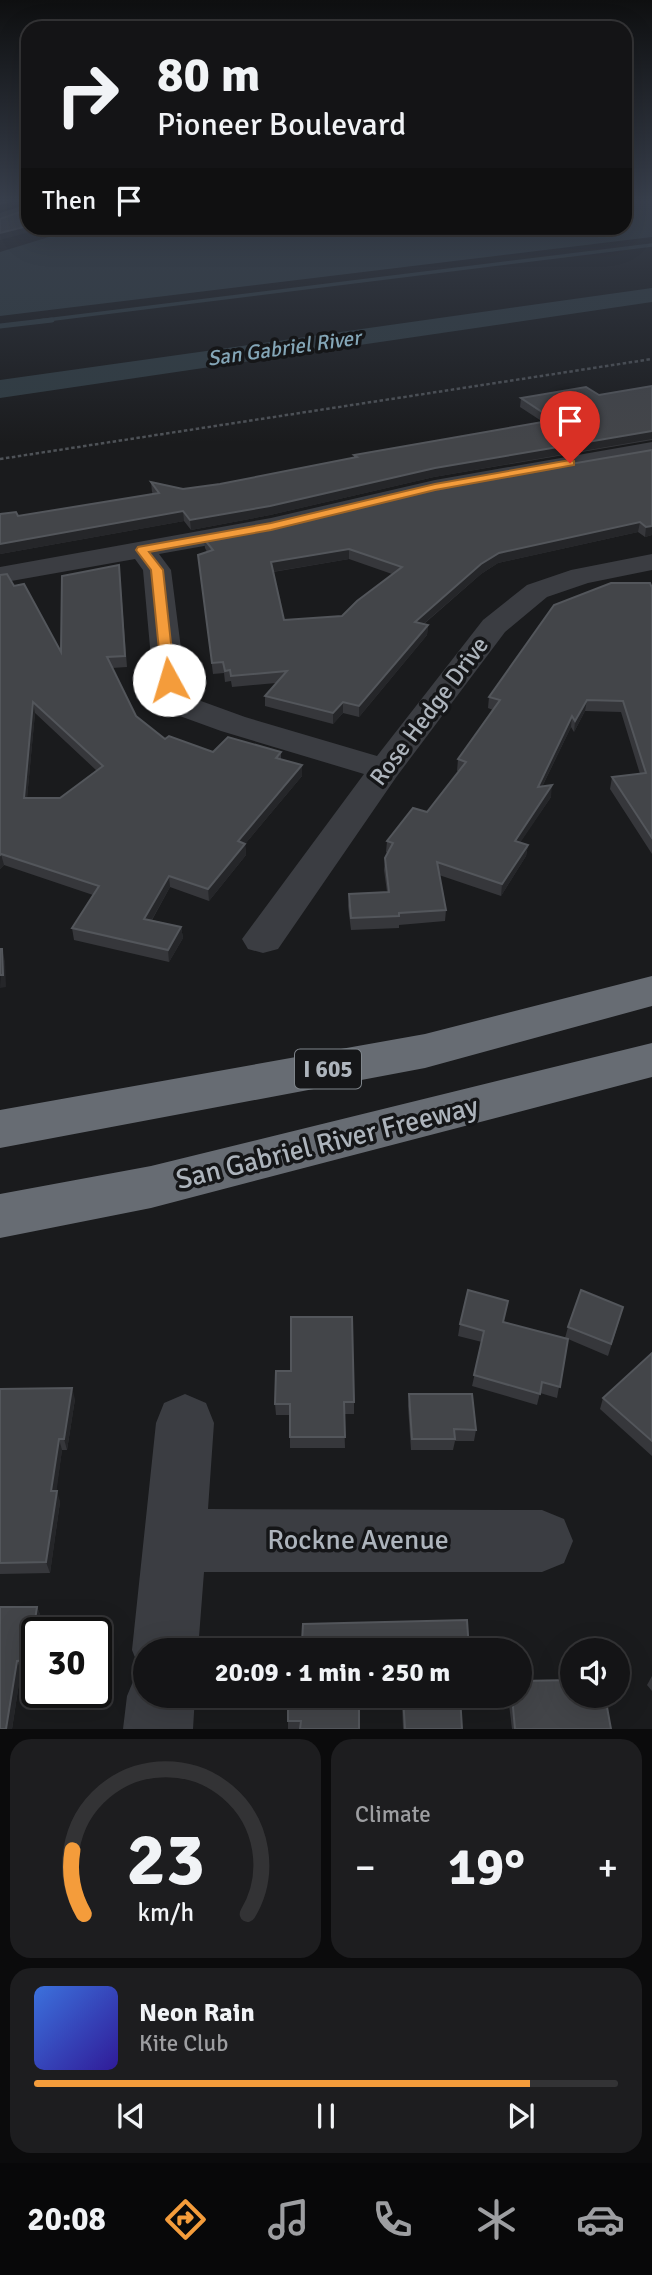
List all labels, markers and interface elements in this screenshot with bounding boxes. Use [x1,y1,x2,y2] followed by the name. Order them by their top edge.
[157,45,260,105] text: 80 m
[42,49,133,140] icon: right
[157,105,406,144] text: Pioneer Boulevard
[110,182,148,220] icon: arrive
[42,185,96,217] text: Then
[206,324,365,372] water label: San Gabriel River
[540,391,600,463] pin
[551,402,589,440] icon: arrive
[363,631,495,791] street label: Rose Hedge Drive
[132,643,206,717] position arrow
[295,1050,361,1088] road number: I 605
[172,1089,482,1197] street label: San Gabriel River Freeway
[267,1523,449,1557] street label: Rockne Avenue
[21,1617,112,1708] speed limit sign: 30
[560,1638,630,1708] map controls
[560,1638,630,1708] button: sound
[215,1657,450,1689] text: 20:09 · 1 min · 250 m
[355,1800,431,1829] text: Climate
[126,1817,205,1906] text: 23
[448,1835,525,1899] text: 19°
[355,1844,376,1891] text: −
[597,1844,618,1891] text: +
[137,1897,194,1928] text: km/h
[139,1997,255,2029] text: Neon Rain
[139,2029,228,2058] text: Kite Club
[112,2097,150,2135] icon: previous
[307,2097,345,2135] icon: pause
[502,2097,540,2135] icon: next
[161,2195,210,2244] icon: directions
[264,2195,313,2244] icon: music
[368,2195,417,2244] icon: phone
[472,2195,521,2244] icon: climate
[576,2195,625,2244] icon: car
[27,2200,106,2239] text: 20:08

